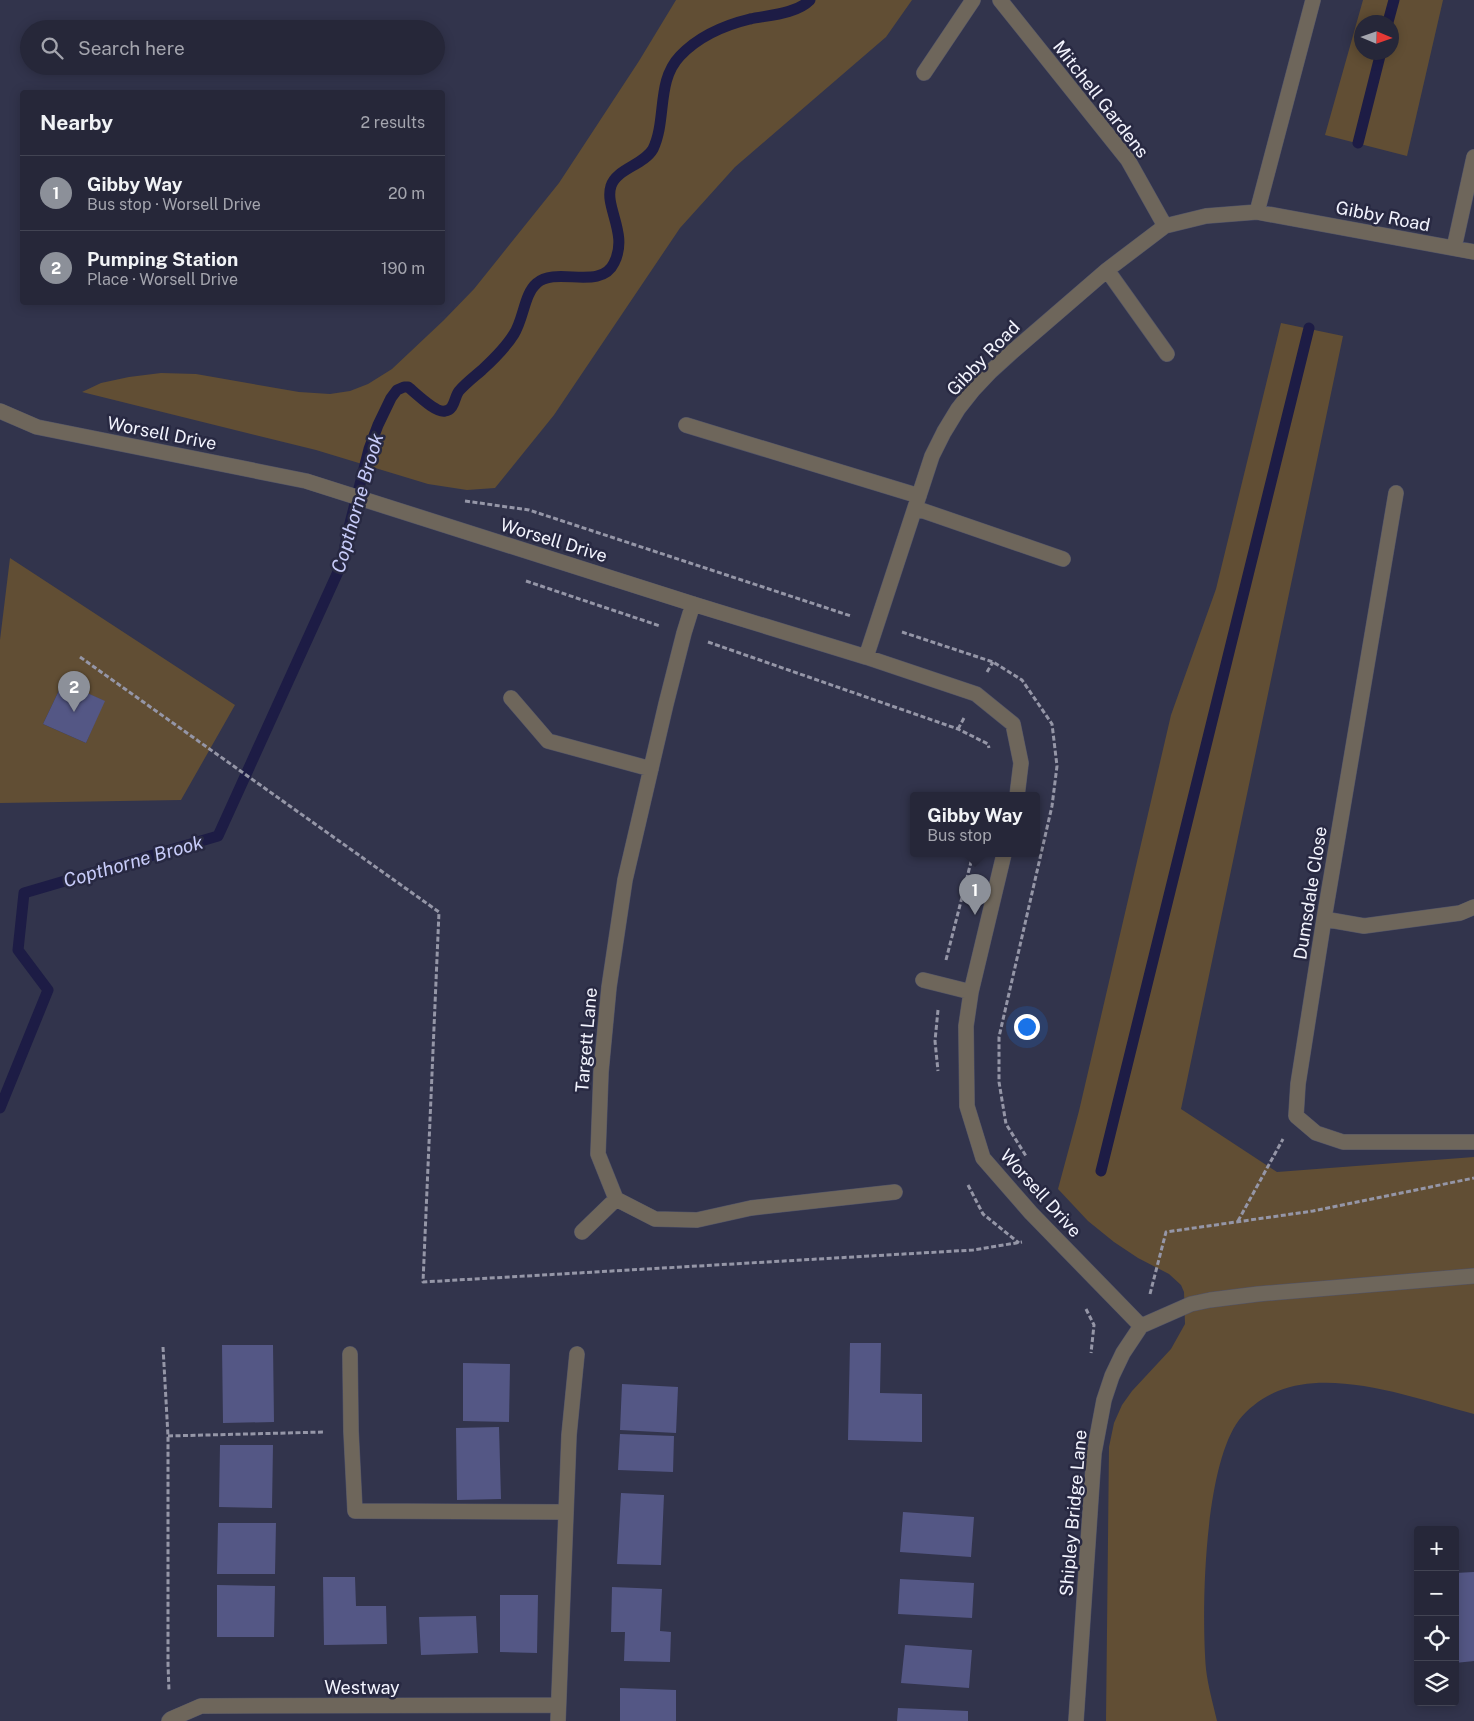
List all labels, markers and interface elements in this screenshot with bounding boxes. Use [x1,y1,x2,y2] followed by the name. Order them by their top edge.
[1354,15,1399,60] north arrow
[20,20,445,75] search box
[38,34,66,62] icon: search
[1049,36,1153,162] street label: Mitchell Gardens
[78,37,185,59] text: Search here
[40,110,113,135] text: Nearby
[360,113,425,132] text: 2 results
[87,173,182,195] text: Gibby Way
[53,184,59,203] text: 1
[388,184,425,203] text: 20 m
[87,195,261,214] text: Bus stop · Worsell Drive
[1334,197,1432,235] street label: Gibby Road
[87,248,238,270] text: Pumping Station
[51,259,61,278] text: 2
[381,259,425,278] text: 190 m
[87,270,238,289] text: Place · Worsell Drive
[942,316,1024,400] street label: Gibby Road
[106,412,218,454] street label: Worsell Drive
[327,430,388,575] water label: Copthorne Brook
[498,514,610,566] street label: Worsell Drive
[58,671,90,712] pin: 2
[910,792,1040,857] popup
[927,804,1023,826] text: Gibby Way
[1289,825,1331,961] street label: Dumsdale Close
[927,826,992,845] text: Bus stop
[61,830,206,891] water label: Copthorne Brook
[959,874,991,915] pin: 1
[571,987,601,1093] street label: Targett Lane
[1014,1014,1040,1040] your location
[996,1145,1086,1241] street label: Worsell Drive
[1055,1429,1091,1597] street label: Shipley Bridge Lane
[1414,1526,1459,1706] map controls
[1414,1526,1459,1571] button: +
[1414,1571,1459,1616] button: −
[1414,1616,1459,1661] button: locate
[1414,1661,1459,1706] button: layers
[324,1677,400,1698] street label: Westway

